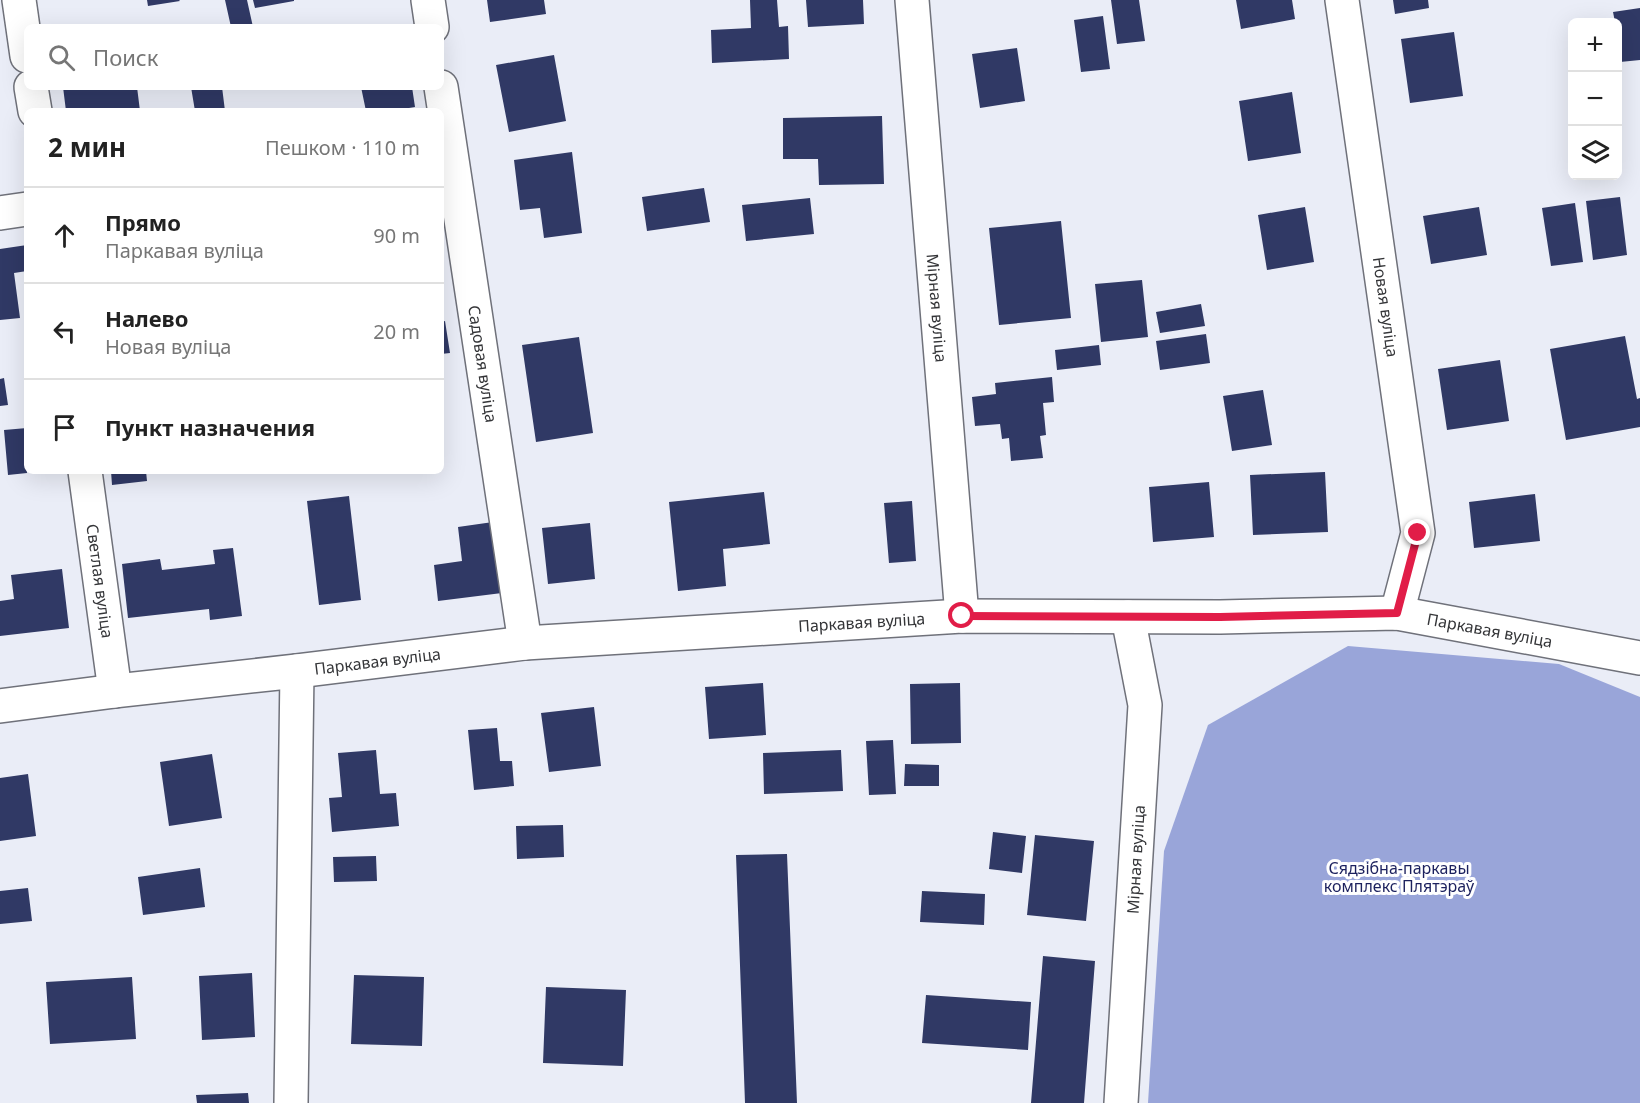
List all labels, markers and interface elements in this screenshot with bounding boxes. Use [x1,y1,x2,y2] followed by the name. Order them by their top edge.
[1568,18,1622,180] map controls
[1568,18,1622,72] button: +
[24,24,444,90] search box
[45,41,78,74] icon: search
[93,42,158,72] text: Поиск
[1568,72,1622,126] button: −
[1568,126,1622,180] button: layers
[48,129,126,165] text: 2 мин
[265,134,420,161] text: Пешком · 110 m
[105,207,181,237] text: Прямо
[48,219,81,252] icon: ahead
[373,222,420,249] text: 90 m
[105,237,264,264] text: Паркавая вуліца
[922,253,952,363] street label: Мірная вуліца
[1368,255,1404,359] street label: Новая вуліца
[105,303,188,333] text: Налево
[463,304,503,424] street label: Садовая вуліца
[48,315,81,348] icon: left
[373,318,420,345] text: 20 m
[105,333,231,360] text: Новая вуліца
[48,411,81,444] icon: arrive
[105,412,315,442] text: Пункт назначения
[1404,519,1430,545] route end
[81,522,119,639] street label: Светлая вуліца
[948,602,974,628] route start
[797,607,926,637] street label: Паркавая вуліца
[1425,608,1554,653] street label: Паркавая вуліца
[313,642,442,680] street label: Паркавая вуліца
[1121,804,1150,915] street label: Мірная вуліца
[1324,857,1475,897] park label: Сядзібна-паркавы комплекс Плятэраў

